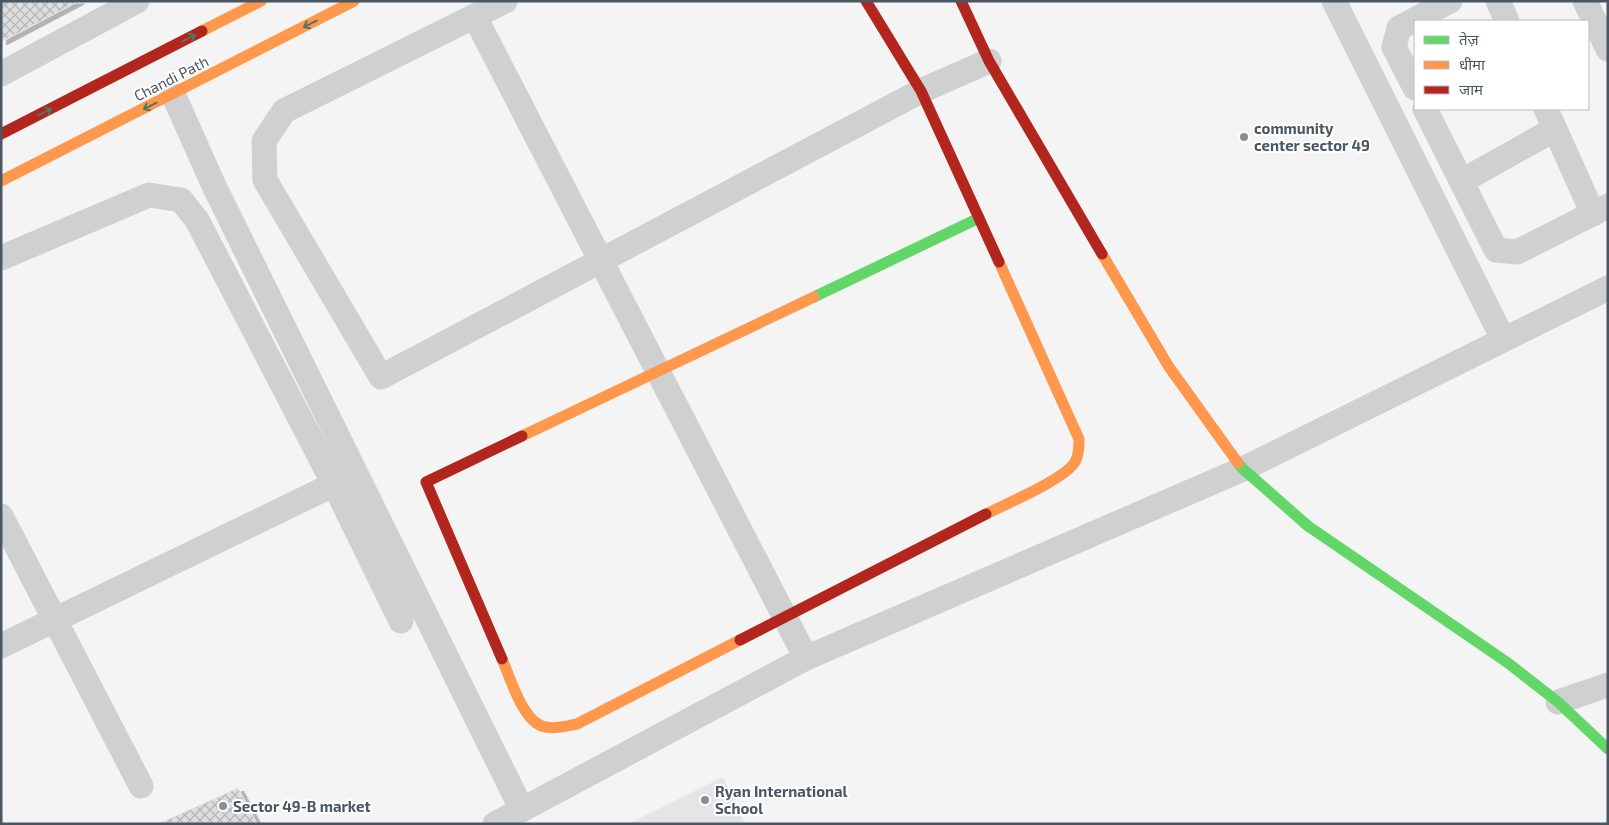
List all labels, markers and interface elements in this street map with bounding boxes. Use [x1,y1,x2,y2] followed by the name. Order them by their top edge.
[303,20,318,29] one-way arrow
[1414,20,1589,110] legend
[1459,30,1480,48] text: तेज़
[182,33,197,43] one-way arrow
[131,52,211,104] street label: Chandi Path
[1459,55,1486,73] text: धीमा
[1459,80,1484,98] text: जाम
[143,102,158,111] one-way arrow
[37,107,52,117] one-way arrow
[1254,119,1370,154] place label: community center sector 49
[1238,131,1250,143] marker: community center sector 49
[715,782,848,817] place label: Ryan International School
[699,794,711,806] marker: Ryan International School
[233,797,371,815] place label: Sector 49-B market
[217,800,229,812] marker: Sector 49-B market

